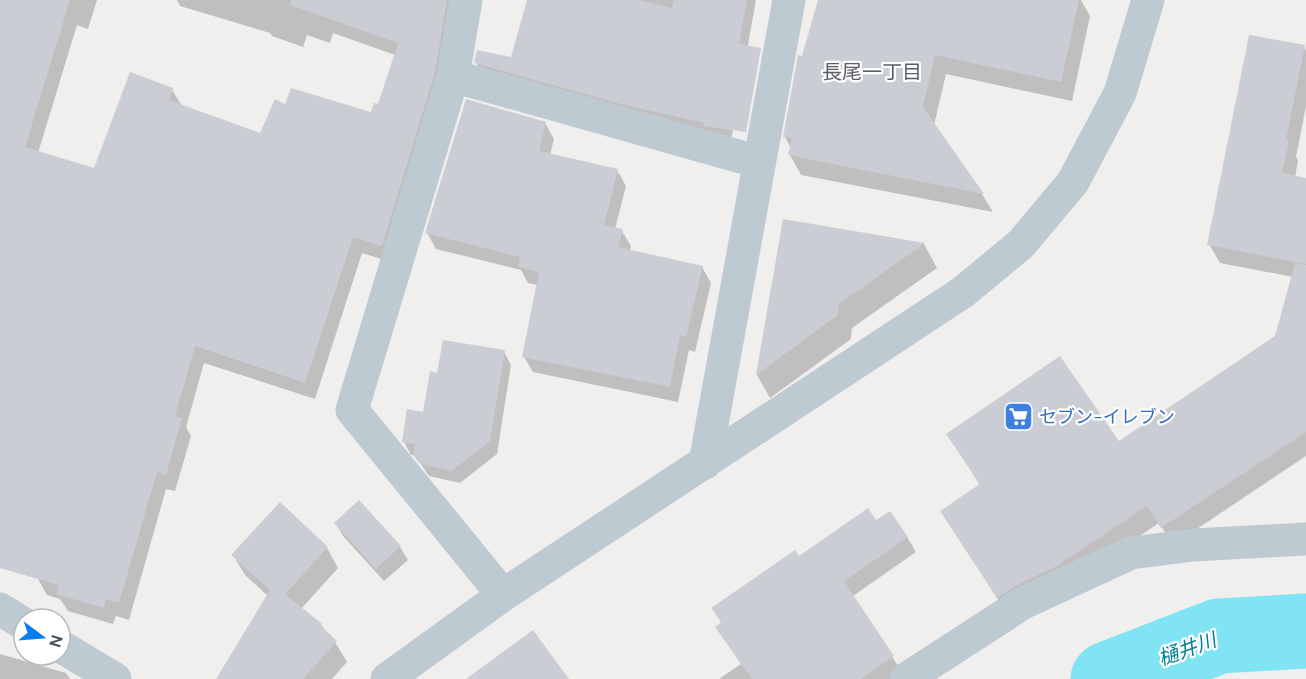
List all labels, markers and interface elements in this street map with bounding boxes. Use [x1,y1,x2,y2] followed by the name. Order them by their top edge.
[822,59,922,85] district label: 長尾一丁目
[1002,401,1034,433] supermarket icon: セブン-イレブン
[1039,405,1175,429] place label: セブン-イレブン
[12,607,72,667] north arrow
[1154,626,1222,671] water label: 樋井川
[44,632,68,650] text: N

